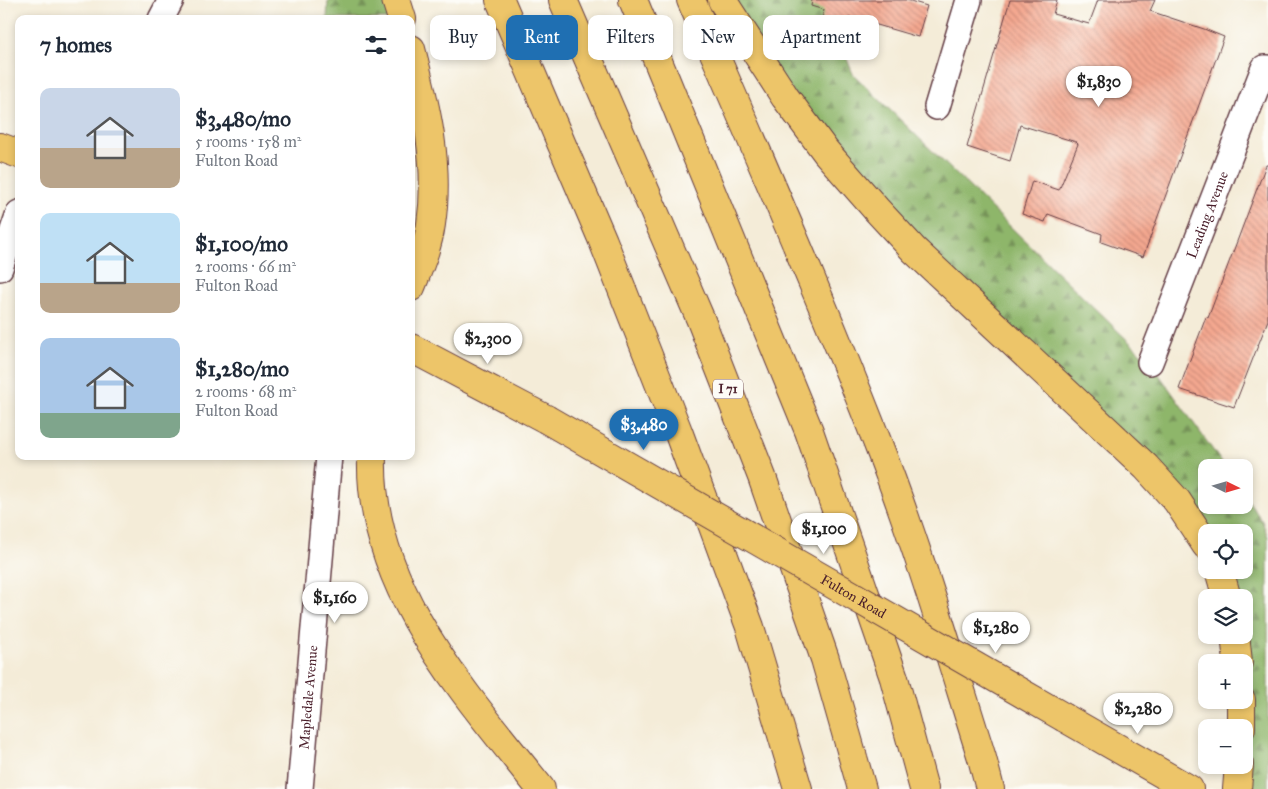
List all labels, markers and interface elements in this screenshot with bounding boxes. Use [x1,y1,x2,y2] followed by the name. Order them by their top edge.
[430,15,496,60] chip: Buy
[506,15,578,60] chip: Rent
[588,15,673,60] chip: Filters
[683,15,753,60] chip: New
[763,15,879,60] chip: Apartment
[362,31,390,59] icon: filters
[40,32,112,58] text: 7 homes
[1058,66,1140,108] pin: $1,830
[1077,72,1121,91] text: $1,830
[195,106,291,132] text: $3,480/mo
[80,108,140,168] icon: home
[195,132,301,151] text: 5 rooms · 158 m²
[195,151,278,170] text: Fulton Road
[1183,169,1232,261] street label: Leading Avenue
[195,231,288,257] text: $1,100/mo
[80,233,140,293] icon: home
[195,257,296,276] text: 2 rooms · 66 m²
[195,276,278,295] text: Fulton Road
[447,322,529,365] pin: $2,300
[465,329,511,348] text: $2,300
[195,356,289,382] text: $1,280/mo
[80,358,140,418] icon: home
[713,379,743,398] road number: I 71
[195,382,296,401] text: 2 rooms · 68 m²
[195,401,278,420] text: Fulton Road
[603,408,685,451] pin: $3,480
[620,415,668,434] text: $3,480
[1198,459,1252,514] north arrow
[1198,459,1253,774] map controls
[783,512,865,555] pin: $1,100
[802,519,846,538] text: $1,100
[1198,524,1253,579] button: locate
[818,571,889,622] street label: Fulton Road
[294,582,376,624] pin: $1,160
[313,588,357,607] text: $1,160
[1198,589,1253,644] button: layers
[955,612,1037,654] pin: $1,280
[973,618,1019,637] text: $1,280
[295,644,321,750] street label: Mapledale Avenue
[1198,654,1253,709] button: +
[1097,692,1179,735] pin: $2,280
[1114,699,1162,718] text: $2,280
[1198,719,1253,774] button: −

